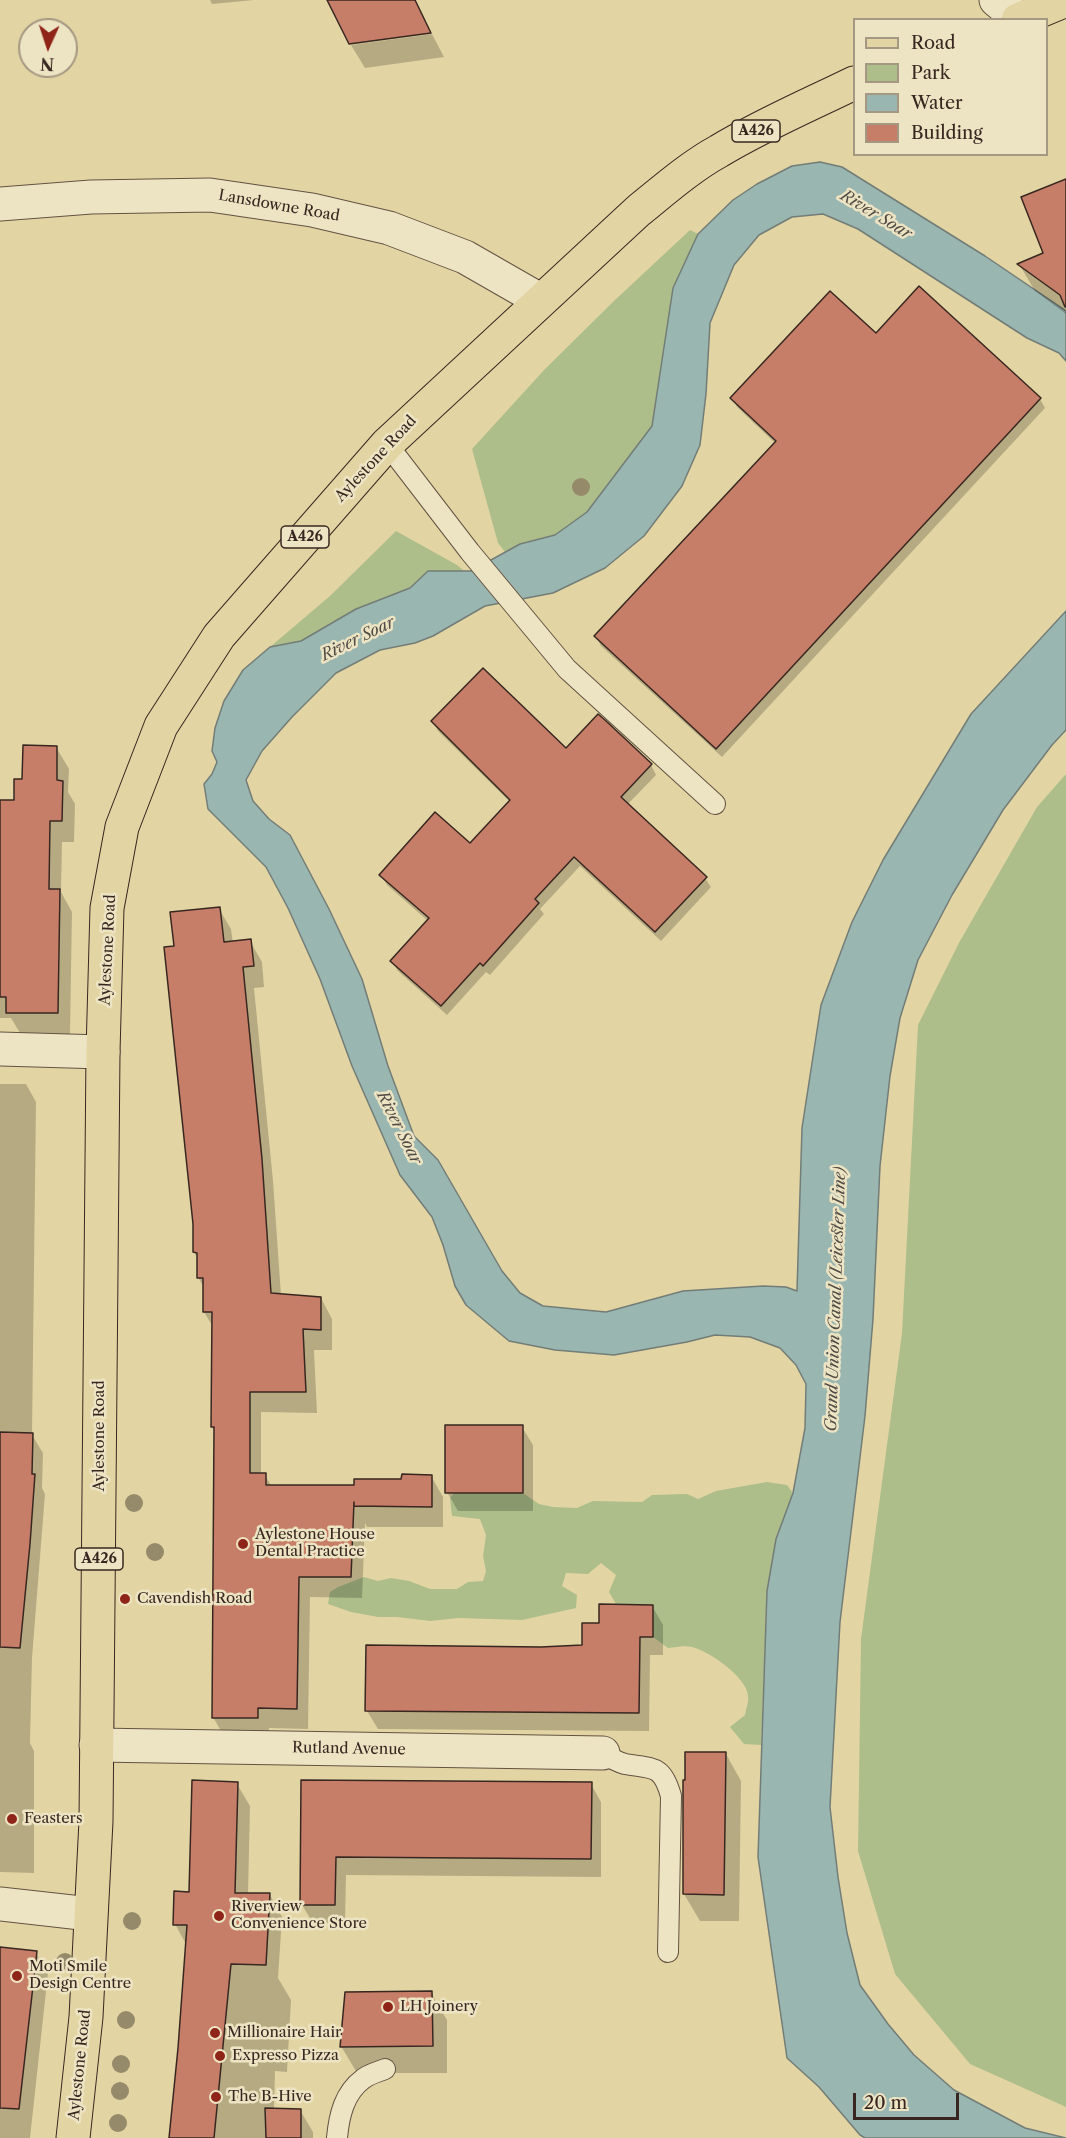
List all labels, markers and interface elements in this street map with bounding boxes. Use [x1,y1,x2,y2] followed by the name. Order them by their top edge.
[18,18,78,78] north arrow
[853,18,1048,156] legend
[911,32,956,54] text: Road
[40,54,55,74] text: N
[911,62,950,84] text: Park
[911,92,963,114] text: Water
[732,120,780,142] road number: A426
[911,122,983,144] text: Building
[217,186,341,226] street label: Lansdowne Road
[837,186,915,244] water label: River Soar
[332,412,420,506] street label: Aylestone Road
[281,526,329,548] road number: A426
[318,613,398,665] water label: River Soar
[96,894,120,1006] street label: Aylestone Road
[372,1088,426,1168] water label: River Soar
[822,1166,850,1432] water label: Grand Union Canal (Leicester Line)
[91,1380,109,1492] street label: Aylestone Road
[255,1526,375,1561] place label: Aylestone House Dental Practice
[236,1537,250,1551] marker: Aylestone House Dental Practice
[75,1548,123,1570] road number: A426
[137,1590,252,1608] place label: Cavendish Road
[118,1592,132,1606] marker: Cavendish Road
[292,1739,406,1759] street label: Rutland Avenue
[24,1810,82,1828] place label: Feasters
[5,1812,19,1826] marker: Feasters
[231,1898,367,1933] place label: Riverview Convenience Store
[212,1909,226,1923] marker: Riverview Convenience Store
[29,1958,131,1993] place label: Moti Smile Design Centre
[10,1969,24,1983] marker: Moti Smile Design Centre
[400,1998,478,2016] place label: LH Joinery
[381,2000,395,2014] marker: LH Joinery
[65,2009,95,2121] street label: Aylestone Road
[227,2024,341,2042] place label: Millionaire Hair
[208,2026,222,2040] marker: Millionaire Hair
[232,2047,339,2065] place label: Expresso Pizza
[213,2049,227,2063] marker: Expresso Pizza
[856,2081,962,2119] scale bar
[228,2088,312,2106] place label: The B-Hive
[209,2090,223,2104] marker: The B-Hive
[864,2092,907,2114] text: 20 m

